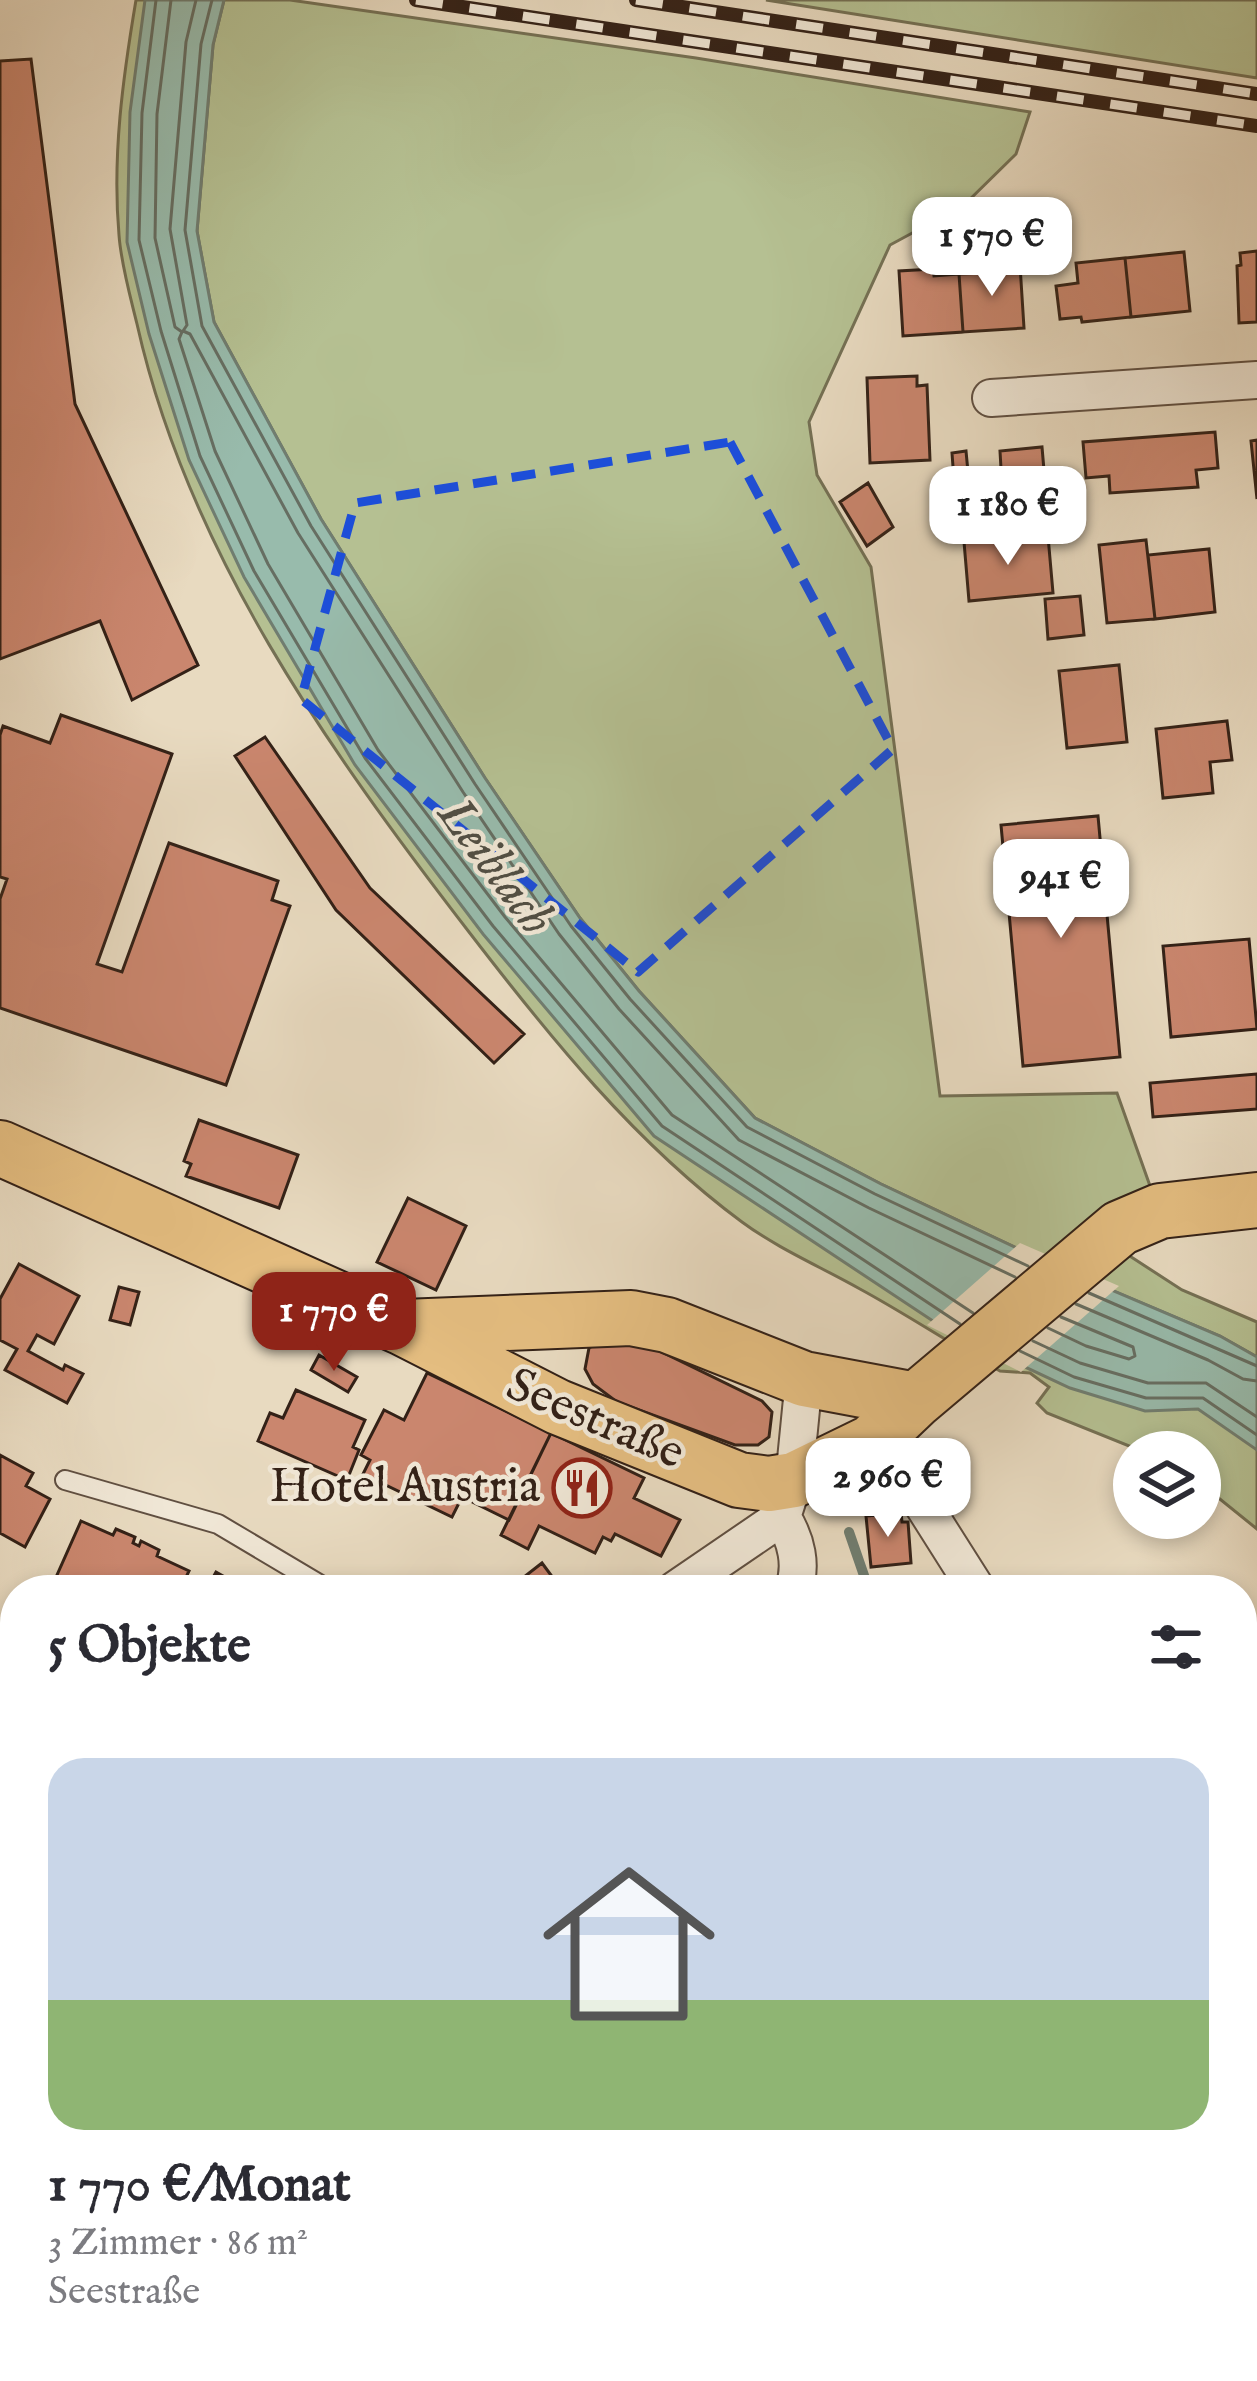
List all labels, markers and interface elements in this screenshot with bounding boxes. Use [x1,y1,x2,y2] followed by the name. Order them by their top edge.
[881,197,1103,299] pin: 1 570 €
[939,211,1045,260] text: 1 570 €
[897,466,1119,568] pin: 1 180 €
[956,480,1060,529] text: 1 180 €
[420,784,567,949] water label: Leiblach
[977,839,1145,941] pin: 941 €
[1020,853,1102,902] text: 941 €
[223,1272,445,1374] pin: 1 770 €
[279,1286,389,1335] text: 1 770 €
[497,1356,693,1484] street label: Seestraße
[1113,1431,1221,1539] map controls
[1113,1431,1221,1539] button: layers
[777,1438,999,1540] pin: 2 960 €
[833,1452,943,1501] text: 2 960 €
[551,1457,613,1519] restaurant icon: Hotel Austria
[270,1458,540,1518] place label: Hotel Austria
[1143,1614,1209,1680] icon: filters
[48,1615,251,1680] text: 5 Objekte
[521,1836,737,2052] icon: home
[48,2154,351,2219] text: 1 770 €/Monat
[48,2219,308,2268] text: 3 Zimmer · 86 m²
[48,2268,200,2317] text: Seestraße

